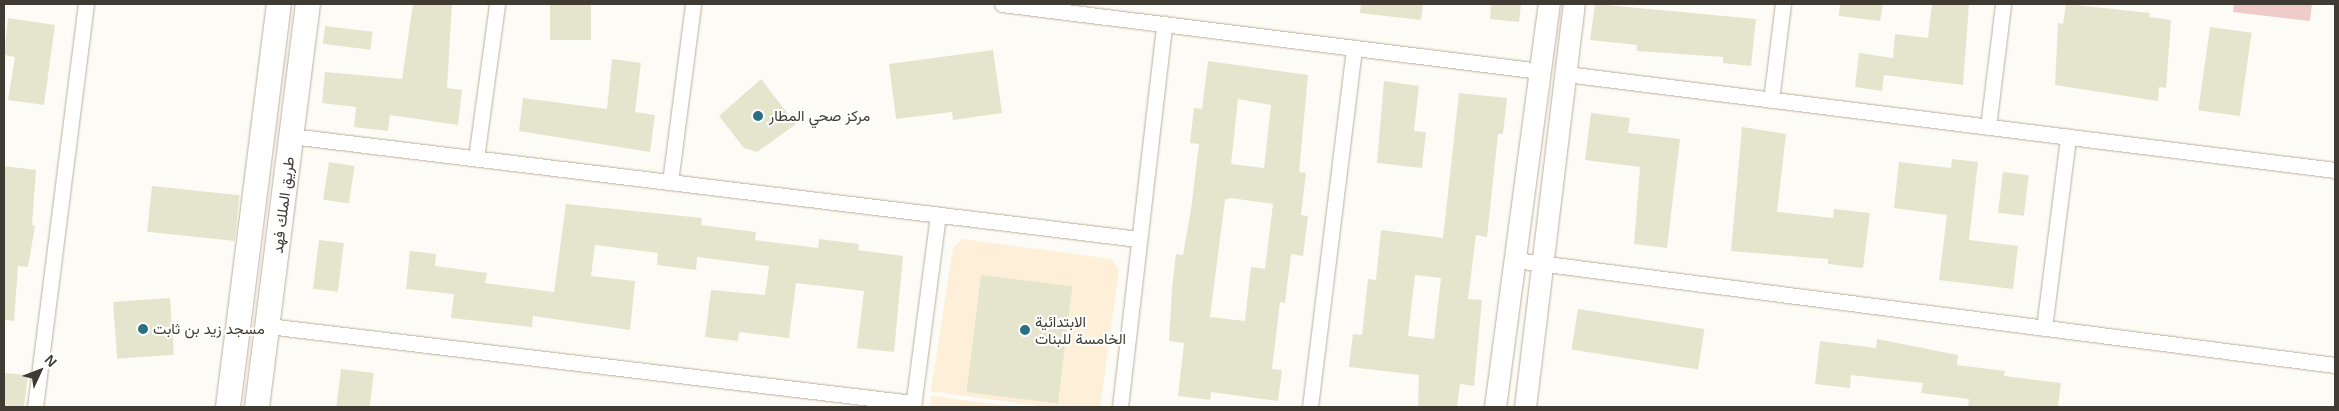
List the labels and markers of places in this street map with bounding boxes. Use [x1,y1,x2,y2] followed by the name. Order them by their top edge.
[769,107,870,125] place label: مركز صحي المطار
[751,109,765,123] marker: مركز صحي المطار
[1035,312,1126,347] place label: الابتدائية الخامسة للبنات
[153,320,265,338] place label: مسجد زيد بن ثابت
[137,323,149,335] marker: مسجد زيد بن ثابت
[1019,324,1031,336] marker: الابتدائية الخامسة للبنات

